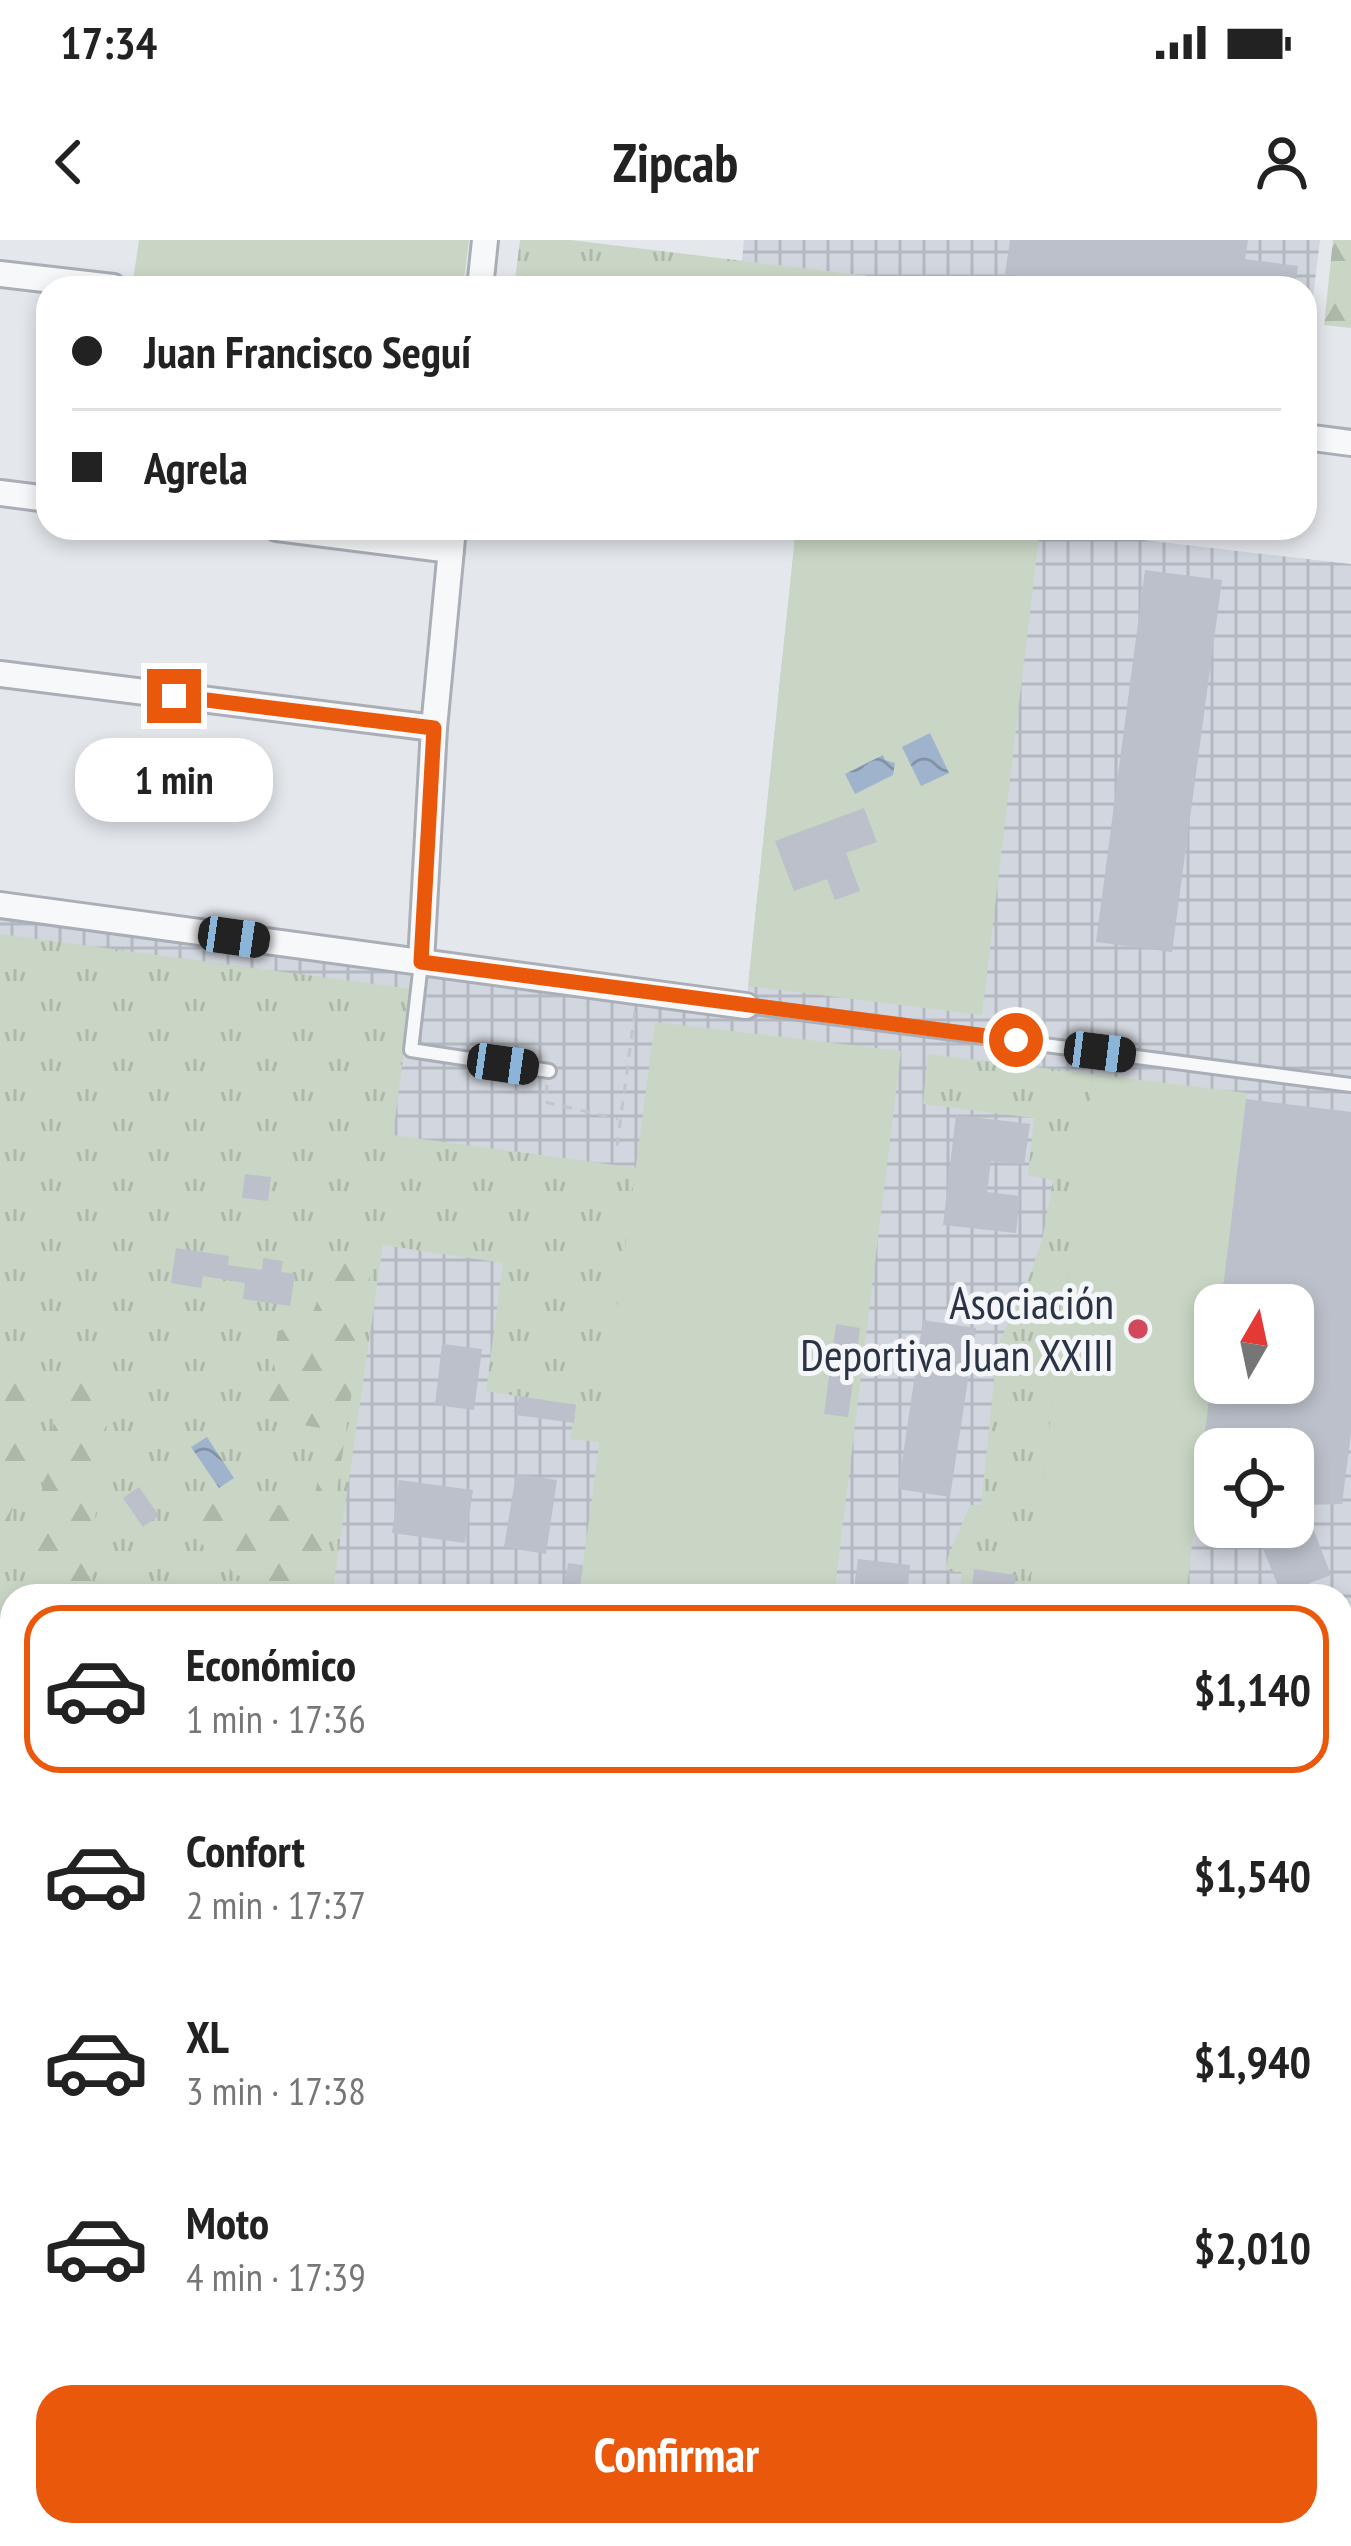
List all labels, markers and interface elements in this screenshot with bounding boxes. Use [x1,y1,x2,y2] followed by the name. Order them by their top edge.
[60,13,157,71] text: 17:34
[613,127,738,197] text: Zipcab
[36,129,102,195] icon: back
[1249,129,1315,195] icon: person
[144,322,471,380] text: Juan Francisco Seguí
[144,438,248,496] text: Agrela
[147,669,201,723] route end
[75,738,273,822] callout: 1 min
[135,754,213,805] text: 1 min
[196,914,272,960] car
[989,1013,1043,1067] route start
[1062,1030,1138,1074] car
[465,1041,541,1087] car
[800,1273,1114,1383] place label: Asociación Deportiva Juan XXIII
[1194,1284,1314,1404] north arrow
[1194,1284,1314,1548] map controls
[1125,1316,1151,1342] marker: Asociación Deportiva Juan XXIII
[1194,1428,1314,1548] button: locate
[42,1635,150,1743] icon: car
[186,1635,356,1693] text: Económico
[1194,1660,1311,1718] text: $1,140
[186,1693,366,1744] text: 1 min · 17:36
[42,1821,150,1929] icon: car
[186,1821,305,1879] text: Confort
[1194,1846,1311,1904] text: $1,540
[186,1879,366,1930] text: 2 min · 17:37
[42,2007,150,2115] icon: car
[186,2007,229,2065] text: XL
[1194,2032,1311,2090] text: $1,940
[186,2065,366,2116] text: 3 min · 17:38
[42,2193,150,2301] icon: car
[186,2193,269,2251] text: Moto
[1194,2218,1311,2276] text: $2,010
[186,2251,366,2302] text: 4 min · 17:39
[36,2385,1317,2523] button: Confirmar

